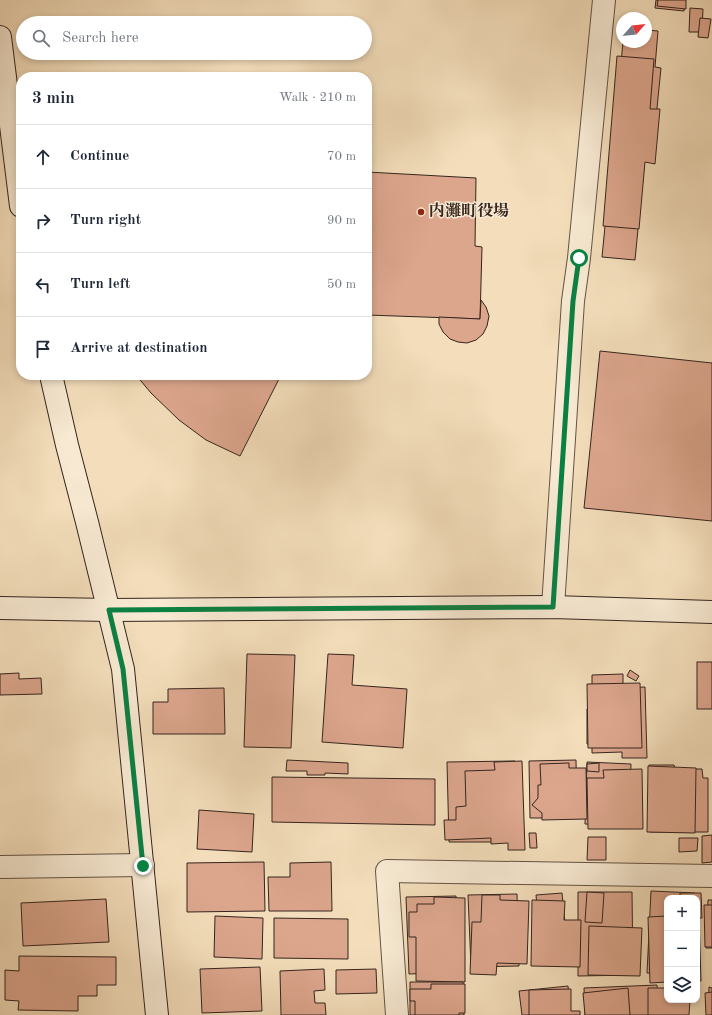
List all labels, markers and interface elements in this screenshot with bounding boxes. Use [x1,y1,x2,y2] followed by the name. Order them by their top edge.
[616,12,652,48] north arrow
[16,16,372,60] search box
[30,27,52,49] icon: search
[62,31,139,46] text: Search here
[32,90,75,107] text: 3 min
[279,91,356,104] text: Walk · 210 m
[32,146,54,168] icon: ahead
[70,149,129,164] text: Continue
[327,150,356,163] text: 70 m
[429,202,509,220] place label: 内灘町役場
[416,207,426,217] marker: 内灘町役場
[32,210,54,232] icon: right
[70,213,141,228] text: Turn right
[327,214,356,227] text: 90 m
[570,249,588,267] route start
[32,274,54,296] icon: left
[70,277,130,292] text: Turn left
[327,278,356,291] text: 50 m
[32,338,54,360] icon: arrive
[70,341,208,356] text: Arrive at destination
[134,857,152,875] route end
[664,895,700,1003] map controls
[664,895,700,931] button: +
[664,931,700,967] button: −
[664,967,700,1003] button: layers

